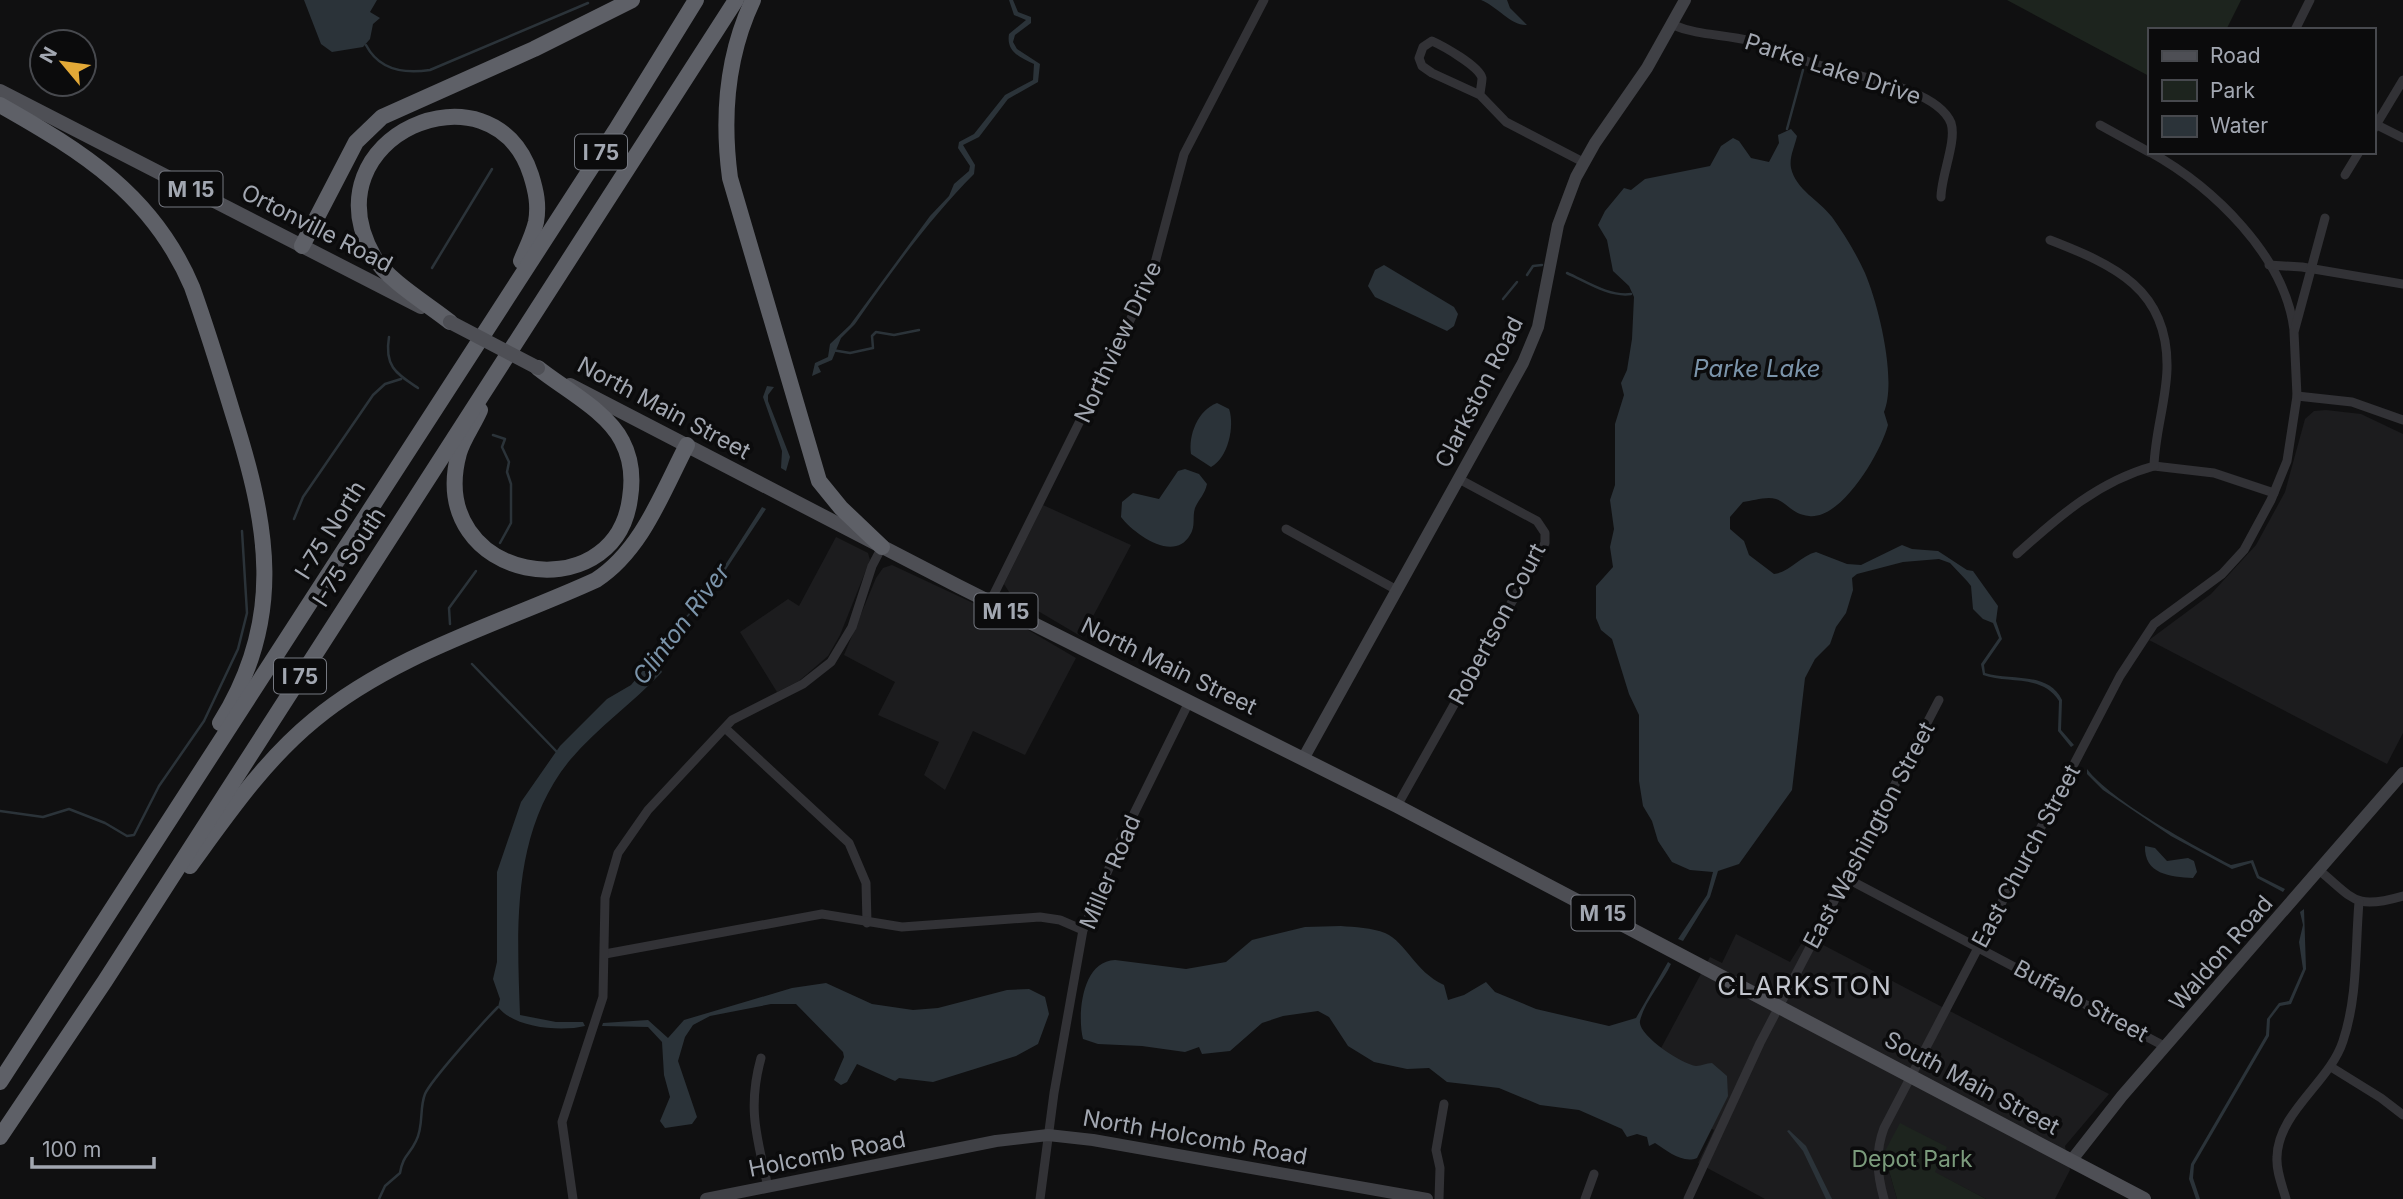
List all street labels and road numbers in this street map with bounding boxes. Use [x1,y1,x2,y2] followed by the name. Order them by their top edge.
[1741,27,1925,111] street label: Parke Lake Drive
[575,134,627,170] road number: I 75
[160,172,222,206] road number: M 15
[237,178,397,278] street label: Ortonville Road
[1068,257,1168,427] street label: Northview Drive
[1429,312,1529,472] street label: Clarkston Road
[573,351,756,466] street label: North Main Street
[289,476,371,584] street label: I-75 North
[307,502,391,612] street label: I-75 South
[1443,538,1552,710] street label: Robertson Court
[974,594,1038,628] road number: M 15
[1077,611,1262,721] street label: North Main Street
[274,658,326,694] road number: I 75
[1797,717,1941,953] street label: East Washington Street
[1966,759,2086,952] street label: East Church Street
[1073,811,1147,933] street label: Miller Road
[2163,890,2279,1016] street label: Waldon Road
[1572,895,1634,930] road number: M 15
[2009,954,2153,1048] street label: Buffalo Street
[1880,1025,2065,1141] street label: South Main Street
[1081,1103,1309,1171] street label: North Holcomb Road
[746,1125,908,1183] street label: Holcomb Road

